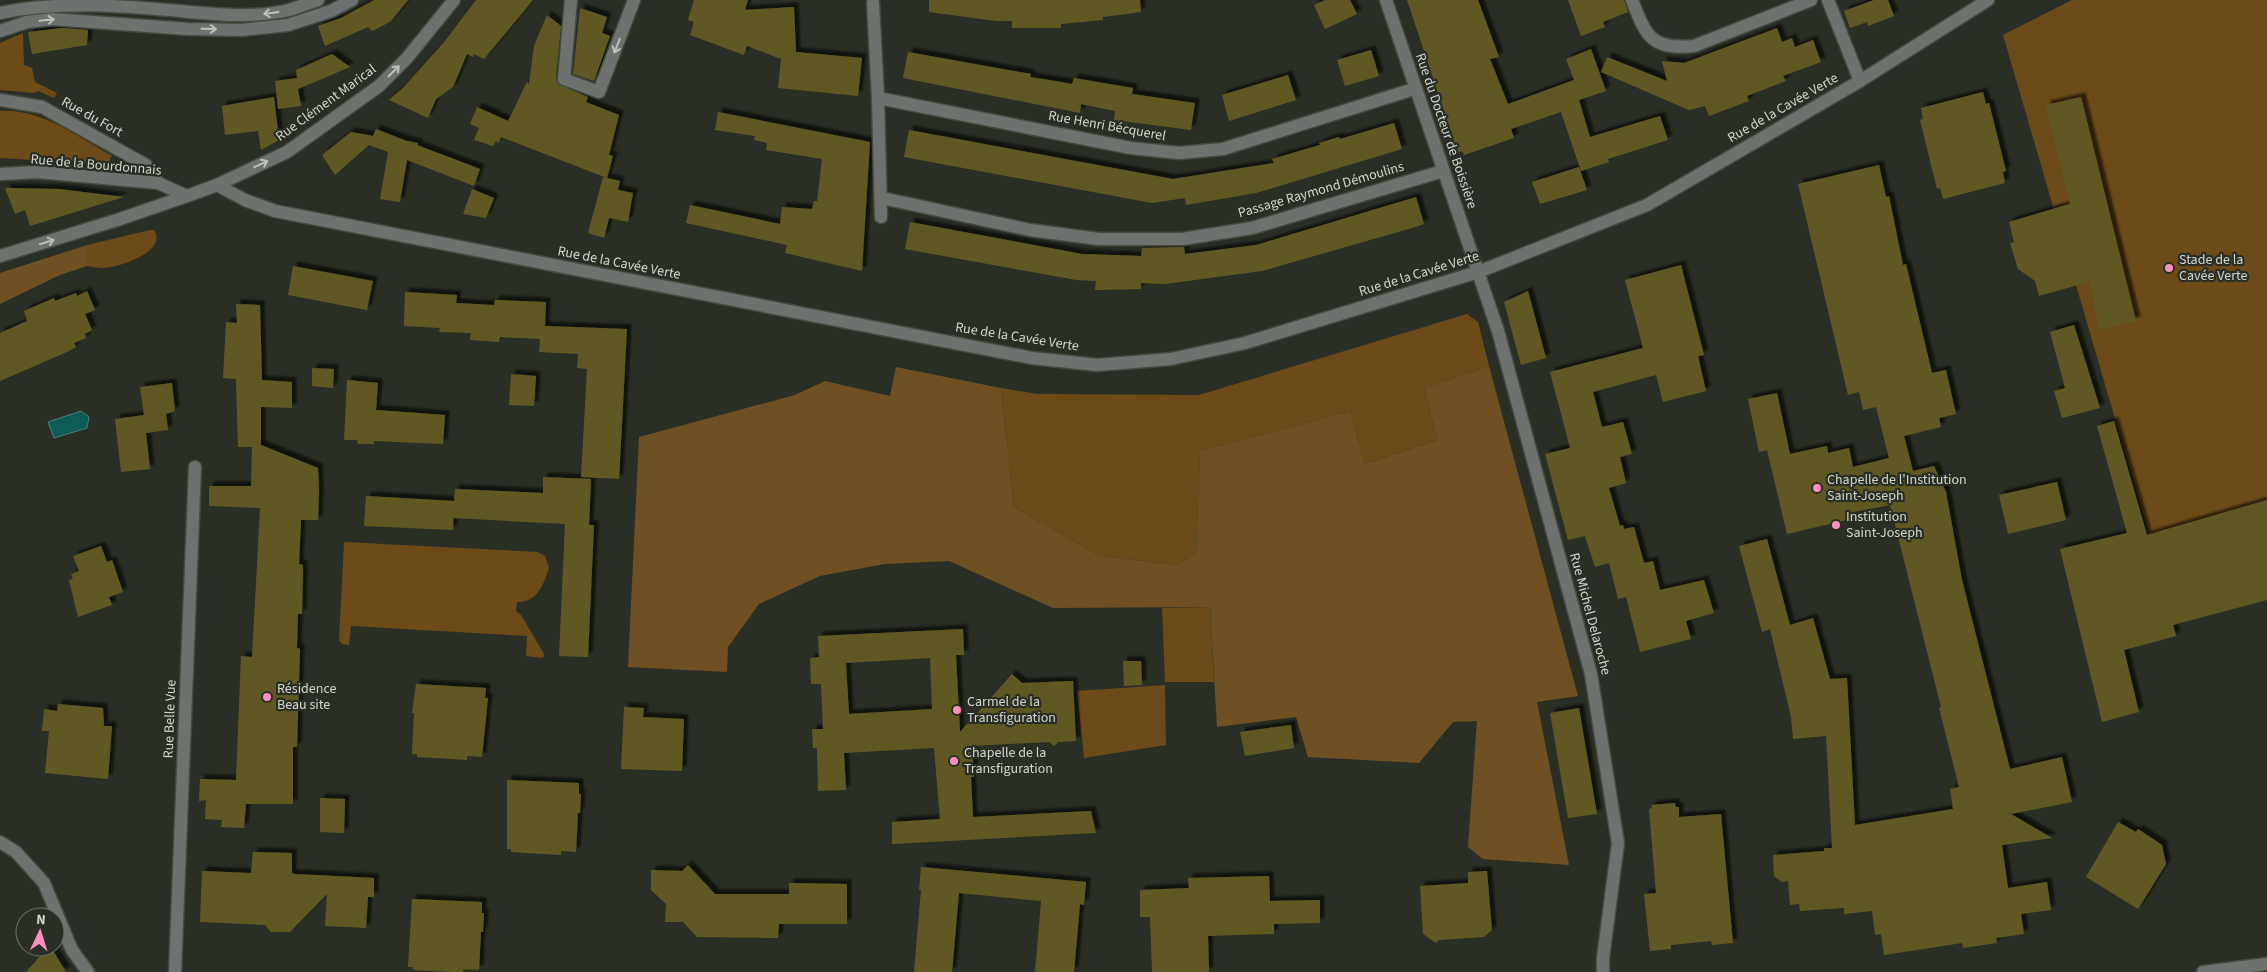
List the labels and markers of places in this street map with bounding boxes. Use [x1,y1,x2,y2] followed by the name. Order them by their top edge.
[2179,250,2248,286] place label: Stade de la Cavée Verte
[2163,262,2175,274] marker: Stade de la Cavée Verte
[1827,470,1967,506] place label: Chapelle de l'Institution Saint-Joseph
[1811,482,1823,494] marker: Chapelle de l'Institution Saint-Joseph
[1846,507,1923,543] place label: Institution Saint-Joseph
[1830,519,1842,531] marker: Institution Saint-Joseph
[277,679,337,715] place label: Résidence Beau site
[261,691,273,703] marker: Résidence Beau site
[967,692,1056,728] place label: Carmel de la Transfiguration
[951,704,963,716] marker: Carmel de la Transfiguration
[964,743,1053,779] place label: Chapelle de la Transfiguration
[948,755,960,767] marker: Chapelle de la Transfiguration

